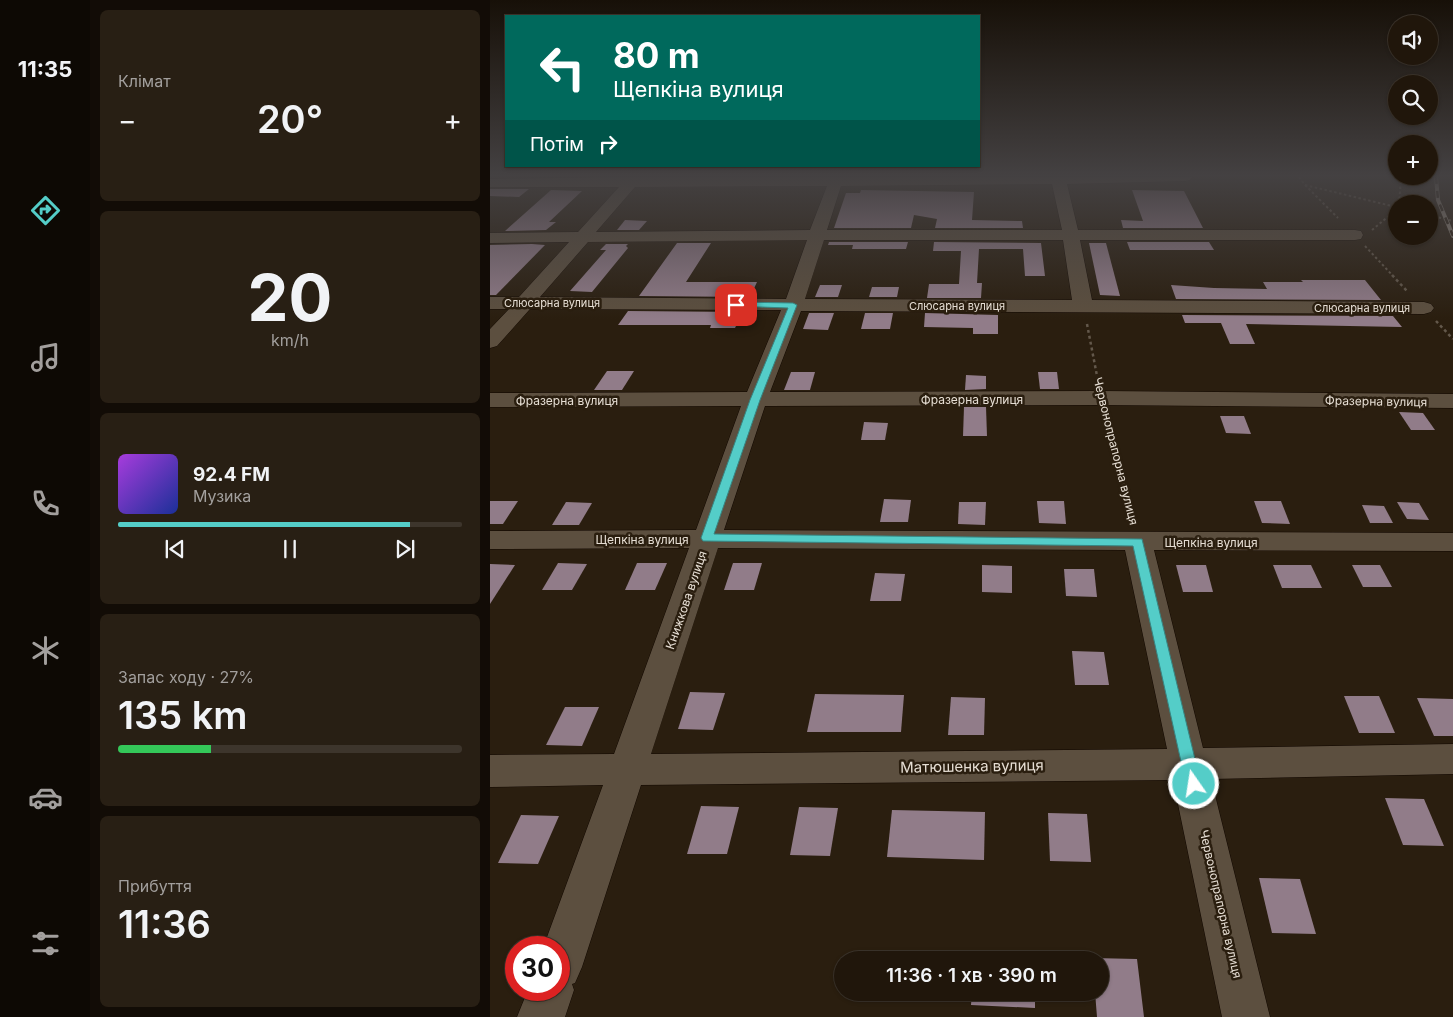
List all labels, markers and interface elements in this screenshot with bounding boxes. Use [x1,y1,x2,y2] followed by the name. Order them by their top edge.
[1388,15,1438,245] map controls
[1388,15,1438,65] button: sound
[613,34,700,76] text: 80 m
[530,35,595,100] icon: left
[18,56,72,82] text: 11:35
[118,71,171,91] text: Клімат
[1388,75,1438,125] button: search
[613,76,784,102] text: Щепкіна вулиця
[257,96,323,142] text: 20°
[118,103,137,137] text: −
[443,103,462,137] text: +
[594,130,622,158] icon: right
[530,133,584,156] text: Потім
[1388,135,1438,185] button: +
[28,193,63,228] icon: directions
[1388,195,1438,245] button: −
[248,258,332,337] text: 20
[715,284,757,326] pin
[722,291,750,319] icon: arrive
[504,296,600,310] street label: Слюсарна вулиця
[909,299,1005,313] street label: Слюсарна вулиця
[1314,301,1410,315] street label: Слюсарна вулиця
[271,330,309,350] text: km/h
[28,340,63,375] icon: music
[1090,376,1142,526] street label: Червонопрапорна вулиця
[921,392,1023,407] street label: Фразерна вулиця
[516,393,618,408] street label: Фразерна вулиця
[1325,393,1427,409] street label: Фразерна вулиця
[193,463,270,486] text: 92.4 FM
[28,486,63,521] icon: phone
[193,486,251,506] text: Музика
[595,532,689,547] street label: Щепкіна вулиця
[161,535,189,563] icon: previous
[276,535,304,563] icon: pause
[391,535,419,563] icon: next
[1164,535,1258,550] street label: Щепкіна вулиця
[662,549,710,651] street label: Книжкова вулиця
[28,633,63,668] icon: climate
[118,667,254,687] text: Запас ходу · 27%
[118,692,248,738] text: 135 km
[900,755,1044,777] street label: Матюшенка вулиця
[1167,757,1219,809] position arrow
[28,780,63,815] icon: car
[1197,828,1245,980] street label: Червонопрапорна вулиця
[118,876,192,896] text: Прибуття
[118,901,211,947] text: 11:36
[28,926,63,961] icon: filters
[505,936,570,1001] speed limit sign: 30
[886,964,1057,987] text: 11:36 · 1 хв · 390 m

